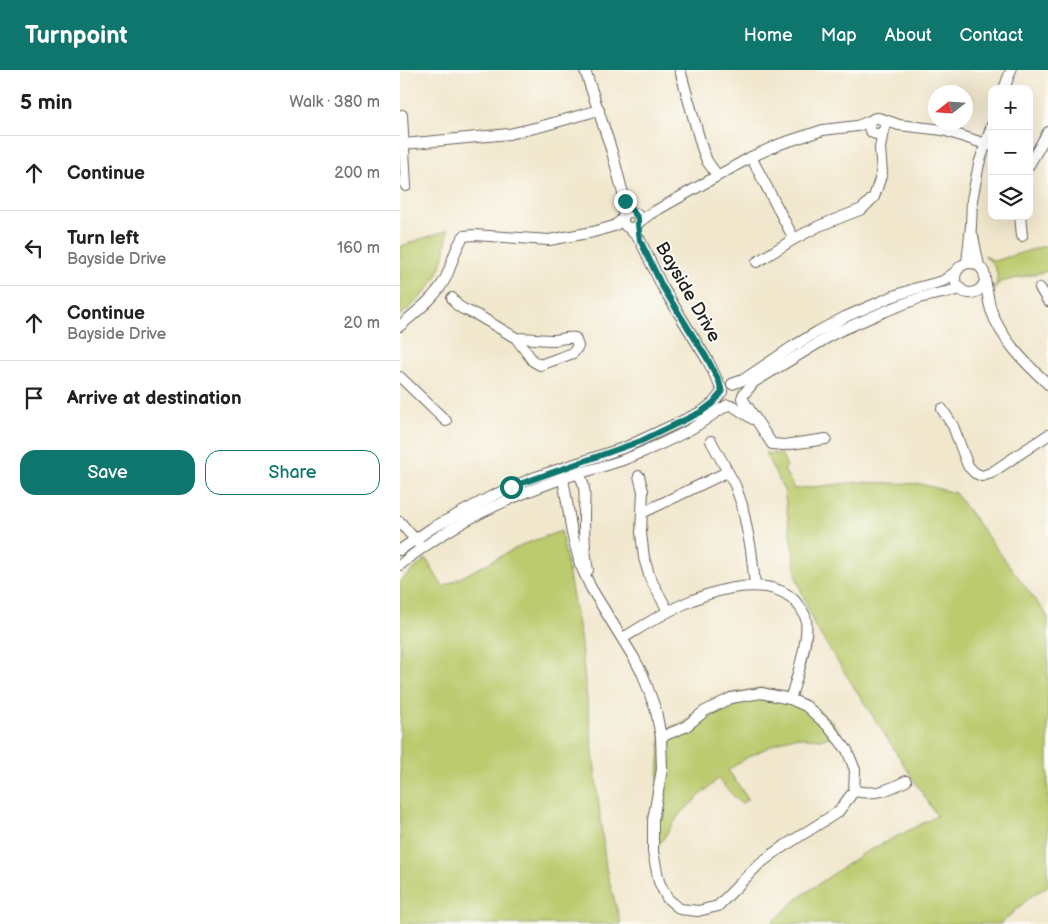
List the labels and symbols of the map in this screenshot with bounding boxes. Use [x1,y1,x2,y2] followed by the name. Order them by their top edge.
[928,85,973,130] north arrow
[614,190,637,213] route end
[651,238,725,346] street label: Bayside Drive
[500,476,523,499] route start

